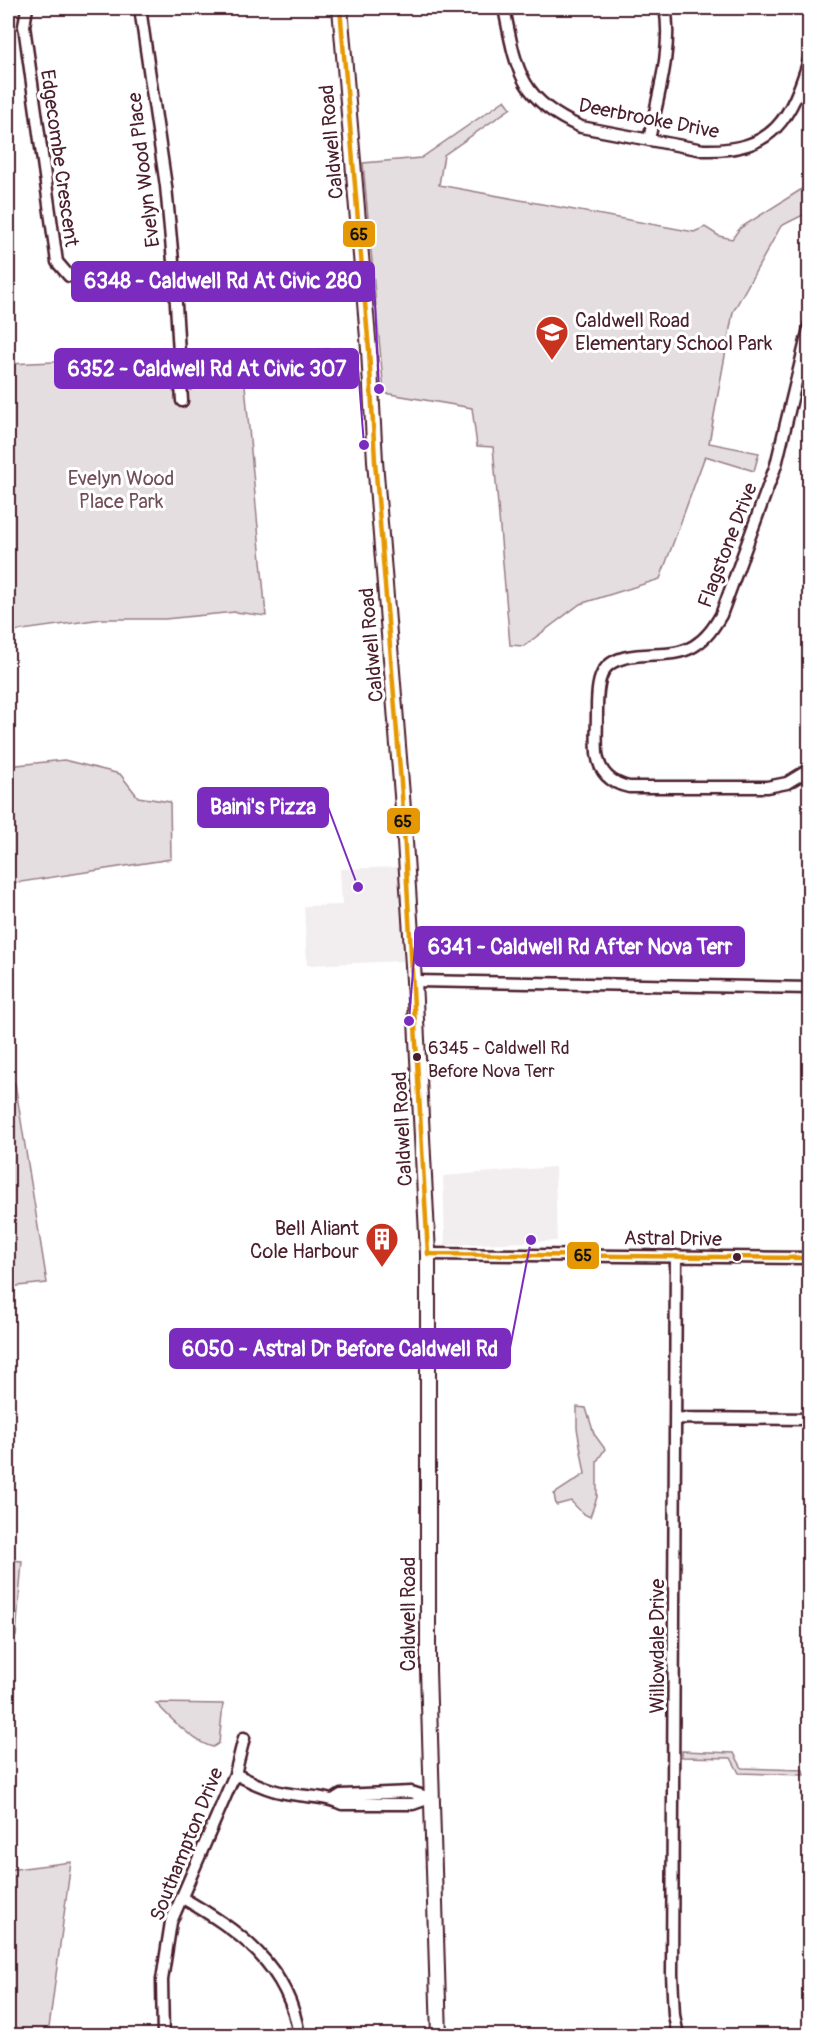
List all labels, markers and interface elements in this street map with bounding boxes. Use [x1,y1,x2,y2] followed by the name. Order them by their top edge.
[35,68,84,249] street label: Edgecombe Crescent
[314,84,349,200] street label: Caldwell Road
[122,91,165,249] street label: Evelyn Wood Place
[576,93,721,144] street label: Deerbrooke Drive
[342,220,376,248] line badge: 65
[350,225,368,245] text: 65
[72,262,374,301] callout: 6348 - Caldwell Rd At Civic 280
[84,268,362,295] text: 6348 - Caldwell Rd At Civic 280
[575,308,773,356] place label: Caldwell Road Elementary School Park
[534,314,570,361] school or university icon: Caldwell Road Elementary School Park
[55,349,358,388] callout: 6352 - Caldwell Rd At Civic 307
[68,356,347,383] text: 6352 - Caldwell Rd At Civic 307
[68,466,174,514] park label: Evelyn Wood Place Park
[692,479,763,611] street label: Flagstone Drive
[354,587,389,703] street label: Caldwell Road
[198,788,328,827] callout: Baini's Pizza
[210,794,316,821] text: Baini's Pizza
[386,807,421,835] line badge: 65
[394,812,412,832] text: 65
[415,927,744,966] callout: 6341 - Caldwell Rd After Nova Terr
[428,934,733,961] text: 6341 - Caldwell Rd After Nova Terr
[428,1037,570,1083] place label: 6345 - Caldwell Rd Before Nova Terr
[411,1051,423,1063] marker: 6345 - Caldwell Rd Before Nova Terr
[387,1071,418,1187] street label: Caldwell Road
[250,1216,360,1264] place label: Bell Aliant Cole Harbour
[364,1221,400,1268] building icon: Bell Aliant Cole Harbour
[624,1225,722,1252] street label: Astral Drive
[566,1241,600,1270] line badge: 65
[574,1246,592,1266] text: 65
[731,1251,743,1263] unlabelled marker
[170,1329,510,1368] callout: 6050 - Astral Dr Before Caldwell Rd
[182,1336,498,1363] text: 6050 - Astral Dr Before Caldwell Rd
[396,1557,421,1671] street label: Caldwell Road
[645,1578,670,1713] street label: Willowdale Drive
[144,1764,229,1925] street label: Southampton Drive

